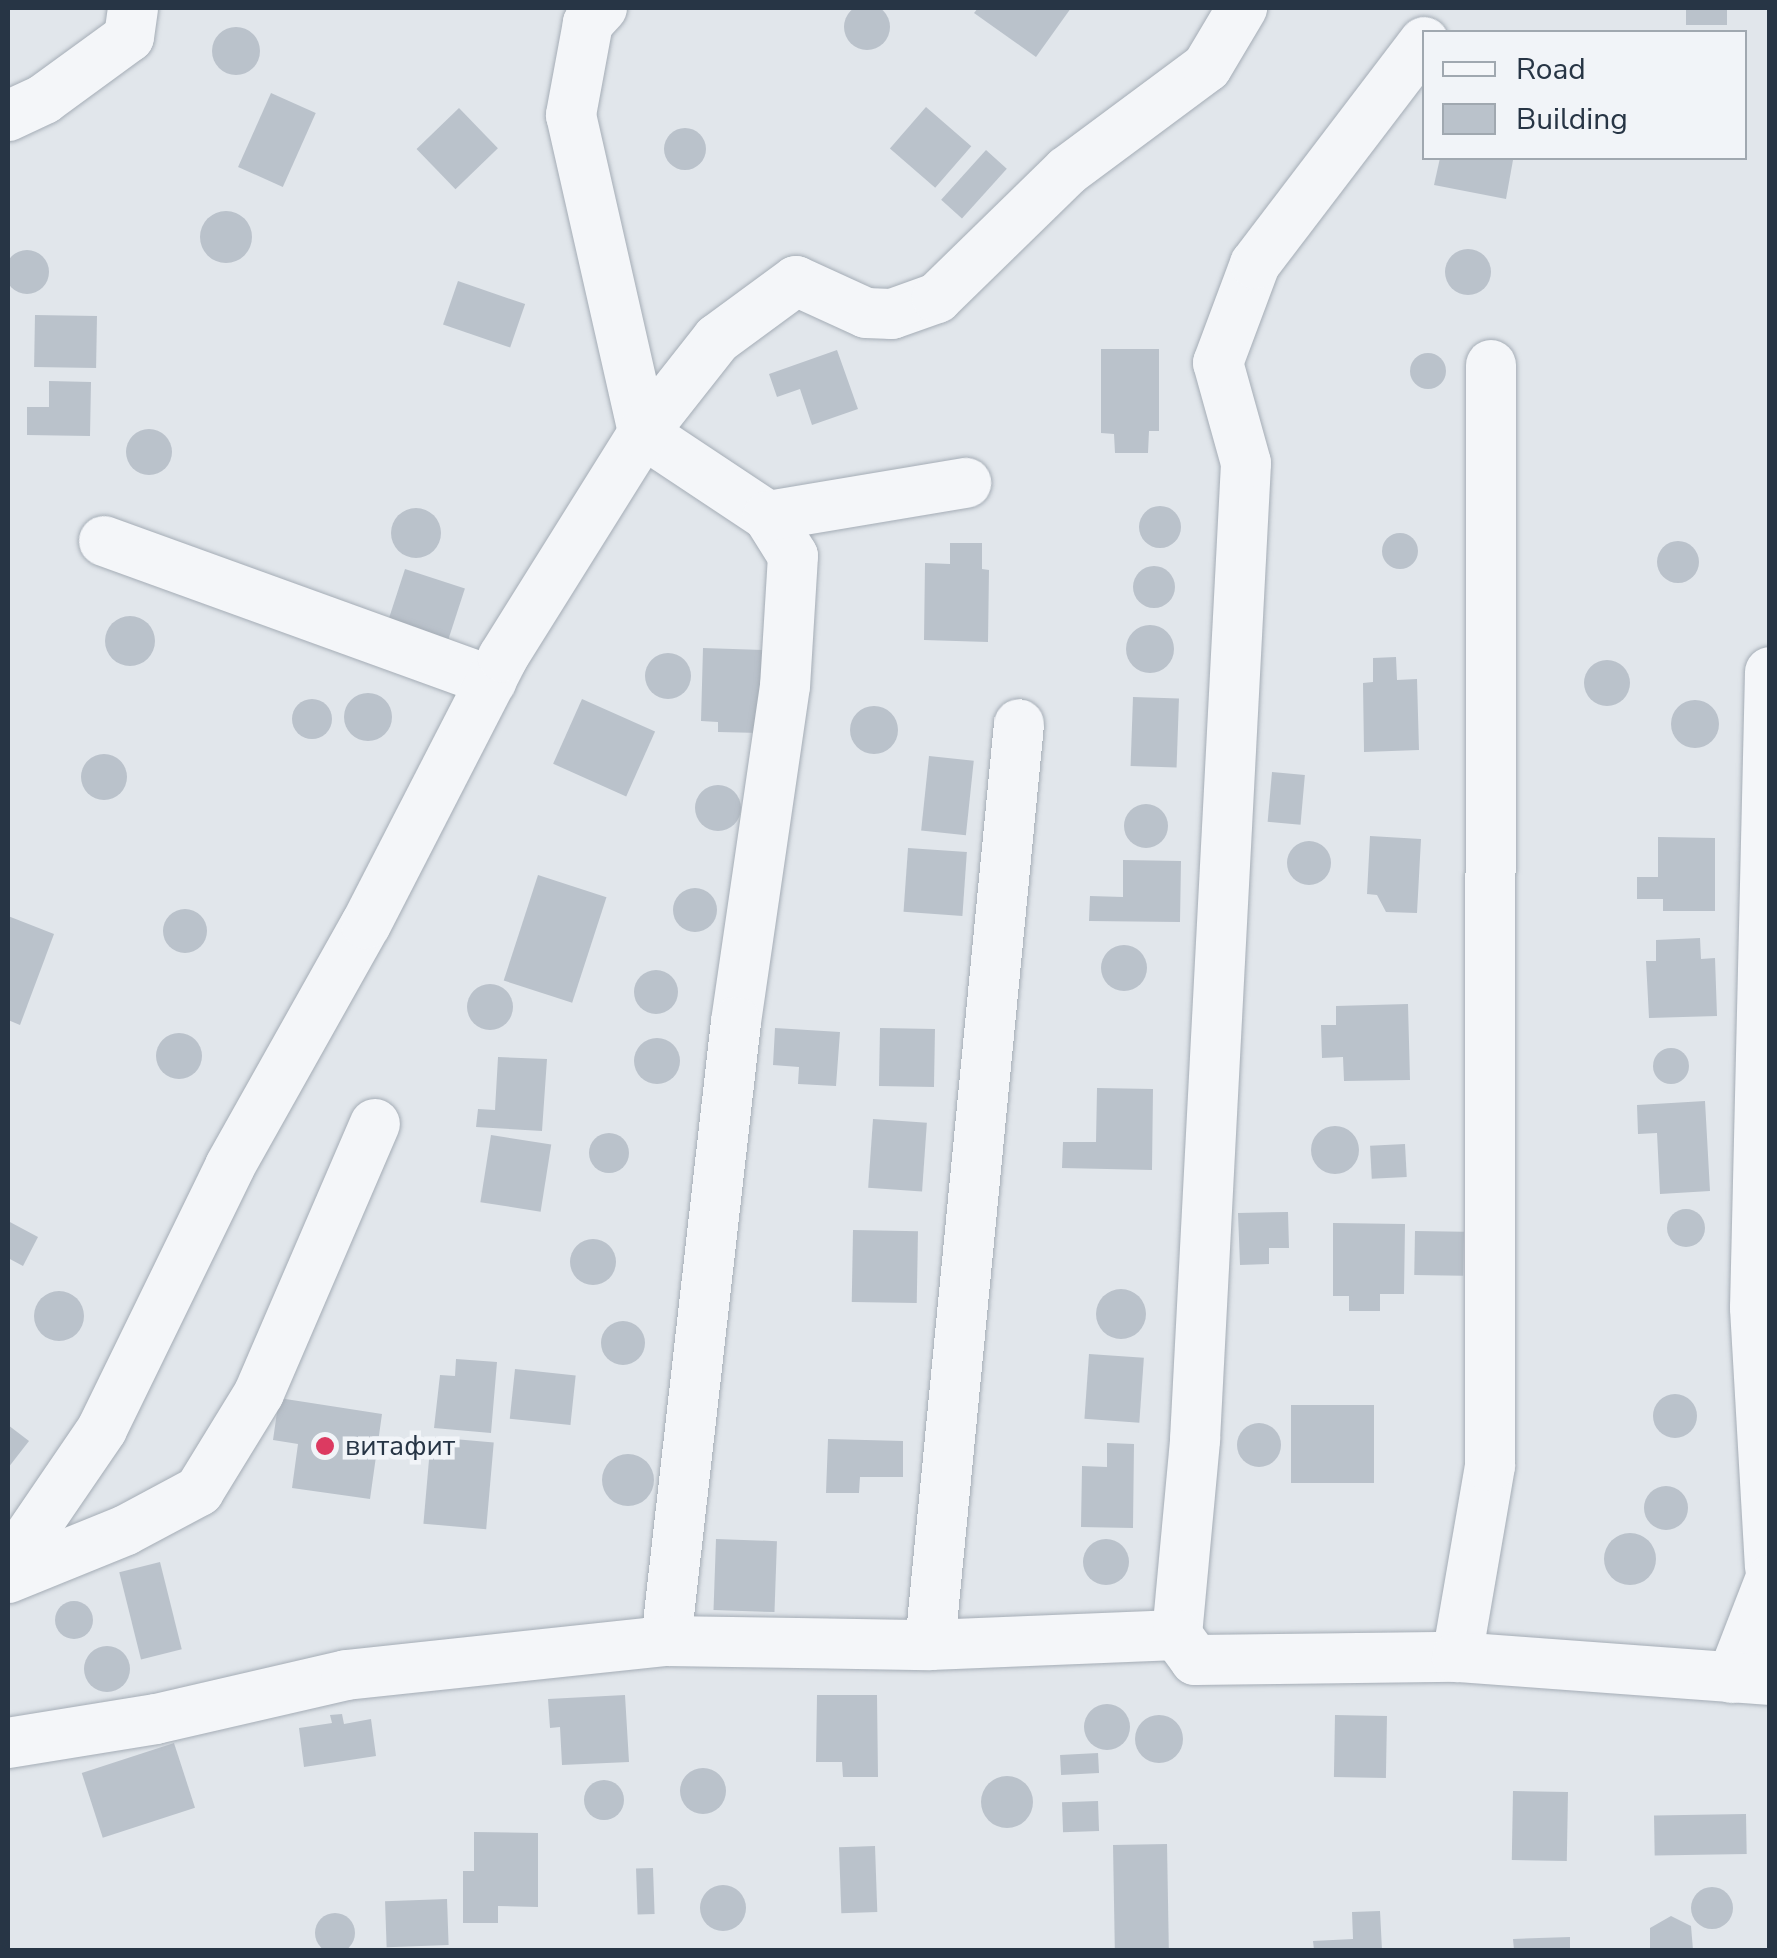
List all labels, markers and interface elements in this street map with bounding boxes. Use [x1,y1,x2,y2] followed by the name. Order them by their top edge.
[1422,30,1747,160] legend
[1516,49,1586,90] text: Road
[1516,99,1628,140] text: Building
[345,1429,455,1463] place label: витафит
[314,1435,336,1457] marker: витафит

